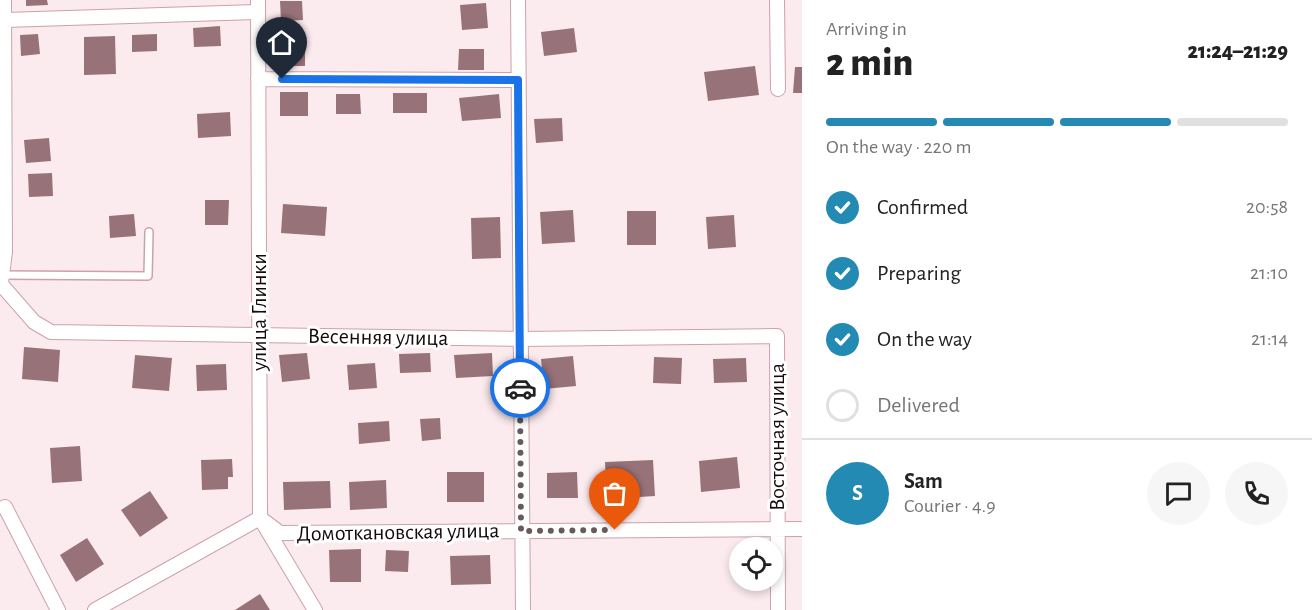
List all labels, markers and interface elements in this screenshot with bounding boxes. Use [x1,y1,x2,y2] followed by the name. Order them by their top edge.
[256,17,307,79] pin
[826,19,907,39] text: Arriving in
[265,26,298,59] icon: home
[1188,40,1288,62] text: 21:24–21:29
[826,44,913,83] text: 2 min
[826,137,972,157] text: On the way · 220 m
[826,191,859,224] icon: check
[877,196,968,218] text: Confirmed
[1246,197,1288,217] text: 20:58
[248,253,270,372] street label: улица Глинки
[826,257,859,290] icon: check
[877,262,961,284] text: Preparing
[1250,263,1288,283] text: 21:10
[826,323,859,356] icon: check
[307,325,449,349] street label: Весенняя улица
[877,328,972,350] text: On the way
[1251,329,1288,349] text: 21:14
[490,358,550,418] courier
[766,363,788,511] street label: Восточная улица
[504,372,537,405] icon: car
[877,394,960,416] text: Delivered
[1147,462,1210,525] button: chat
[1225,462,1288,525] button: phone
[589,468,640,530] pin
[904,470,943,492] text: Sam
[598,477,631,510] icon: bag
[852,482,863,504] text: S
[904,496,996,516] text: Courier · 4.9
[296,519,500,545] street label: Домоткановская улица
[729,537,783,591] map controls
[729,537,783,591] button: locate

